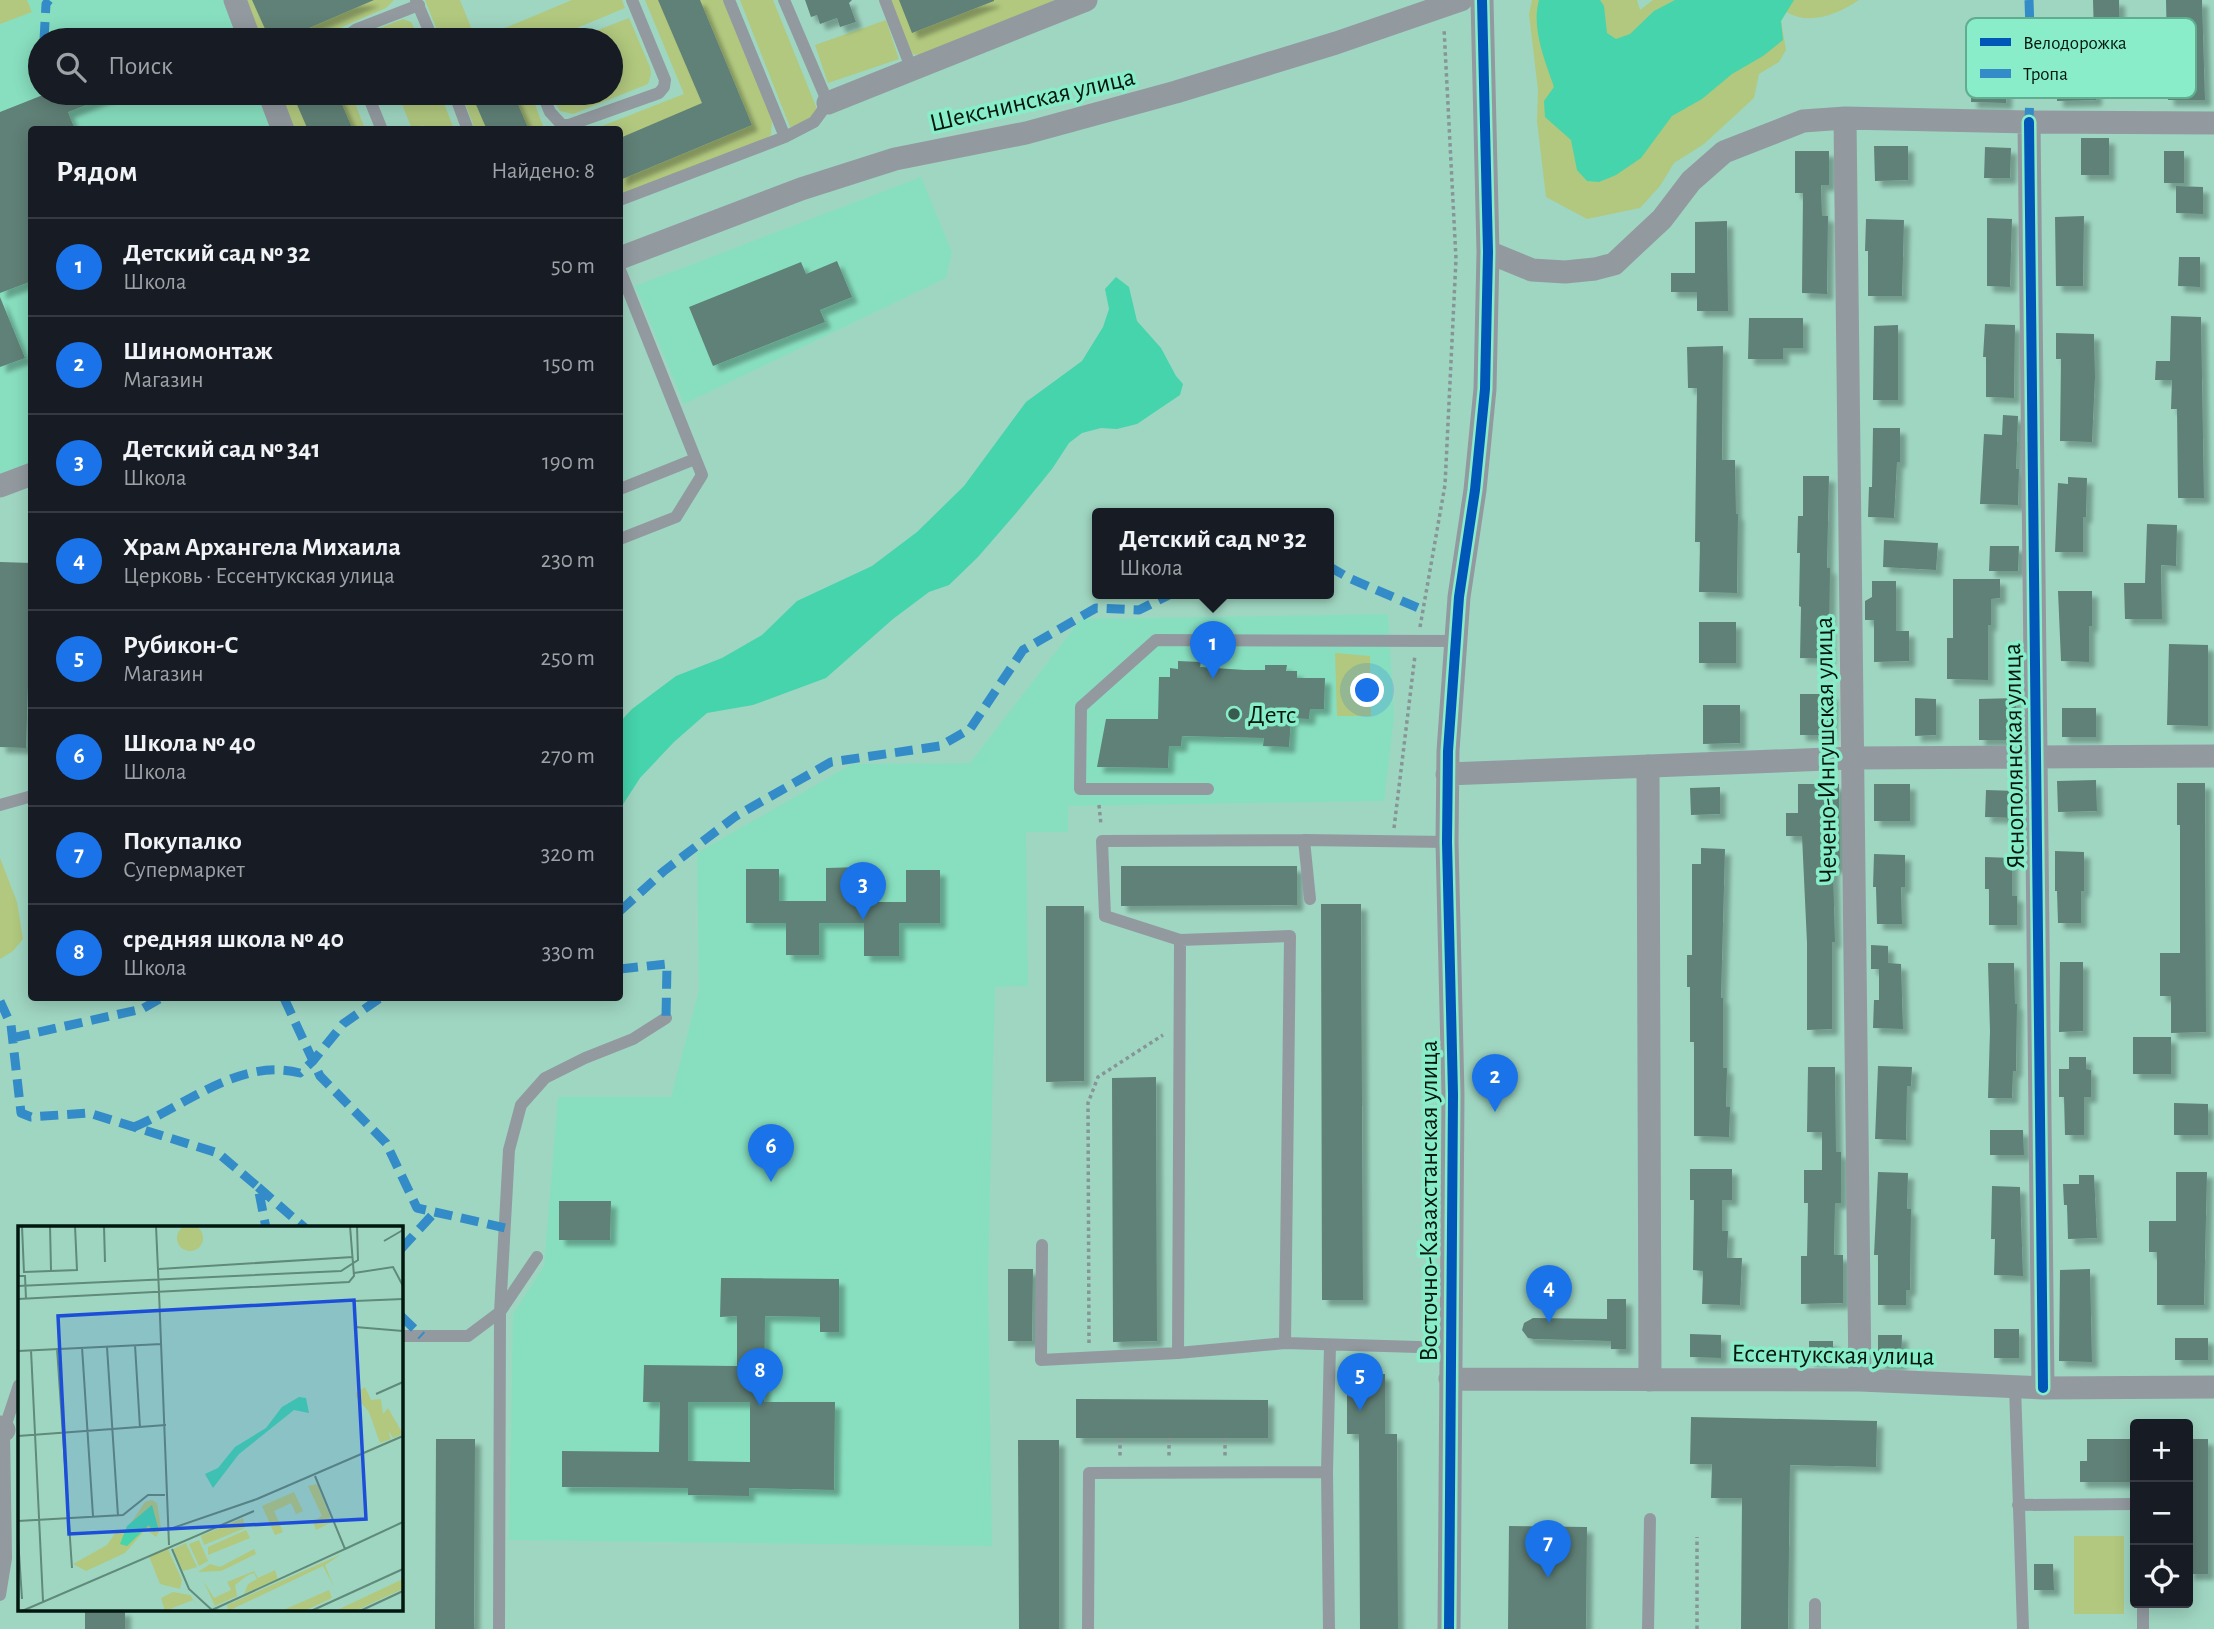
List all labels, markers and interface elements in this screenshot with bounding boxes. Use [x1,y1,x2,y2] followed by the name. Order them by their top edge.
[1966,18,2196,98] legend
[28,28,623,105] search box
[2023,34,2127,53] text: Велодорожка
[52,48,90,86] icon: search
[108,53,173,79] text: Поиск
[927,64,1138,136] street label: Шекснинская улица
[2023,65,2068,84] text: Тропа
[56,157,138,187] text: Рядом
[491,160,595,183] text: Найдено: 8
[123,240,311,266] text: Детский сад № 32
[75,255,83,278] text: 1
[551,255,595,278] text: 50 m
[123,271,187,294] text: Школа
[123,338,273,364] text: Шиномонтаж
[74,353,84,376] text: 2
[543,353,595,376] text: 150 m
[123,369,204,392] text: Магазин
[123,436,321,462] text: Детский сад № 341
[74,451,84,474] text: 3
[542,451,595,474] text: 190 m
[123,467,187,490] text: Школа
[1092,508,1334,599] popup
[1119,526,1307,552] text: Детский сад № 32
[123,534,401,560] text: Храм Архангела Михаила
[73,549,85,572] text: 4
[541,549,595,572] text: 230 m
[1119,557,1183,580] text: Школа
[123,565,395,588] text: Церковь · Ессентукская улица
[1811,617,1841,883] street label: Чечено-Ингушская улица
[1190,621,1236,679] pin: 1
[123,632,239,658] text: Рубикон-С
[1999,643,2029,869] street label: Яснополянская улица
[74,647,84,670] text: 5
[541,647,595,670] text: 250 m
[123,663,204,686] text: Магазин
[1350,673,1384,707] your location
[1248,702,1296,728] place label: Детс
[1226,706,1242,722] marker: Детс
[123,730,256,756] text: Школа № 40
[73,745,85,768] text: 6
[541,745,595,768] text: 270 m
[123,761,187,784] text: Школа
[123,828,242,854] text: Покупалко
[74,843,84,866] text: 7
[541,843,595,866] text: 320 m
[123,859,245,882] text: Супермаркет
[840,862,886,920] pin: 3
[123,926,344,952] text: средняя школа № 40
[73,941,85,964] text: 8
[542,941,595,964] text: 330 m
[123,957,187,980] text: Школа
[1416,1040,1442,1362] street label: Восточно-Казахстанская улица
[1472,1054,1518,1112] pin: 2
[748,1124,794,1182] pin: 6
[18,1226,402,1612] inset map
[1526,1265,1572,1323] pin: 4
[1731,1340,1935,1370] street label: Ессентукская улица
[737,1348,783,1406] pin: 8
[1337,1353,1383,1411] pin: 5
[2130,1419,2193,1608] map controls
[2130,1419,2193,1482] button: +
[2130,1482,2193,1545] button: −
[1525,1520,1571,1578] pin: 7
[2130,1545,2193,1608] button: locate

